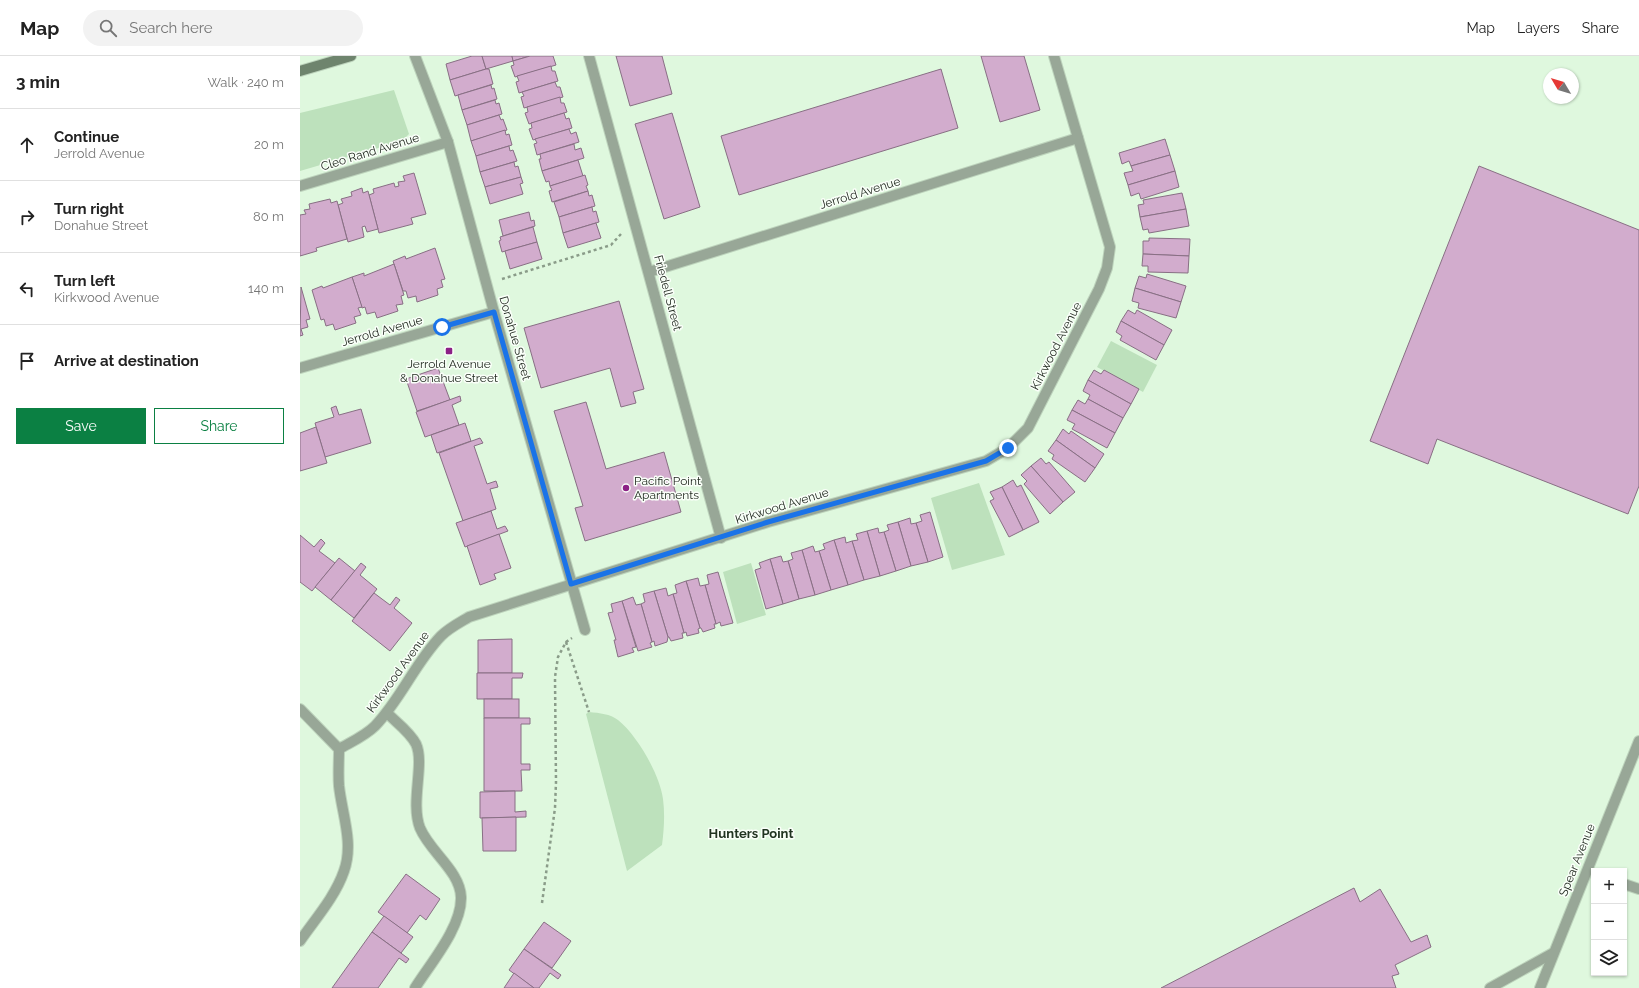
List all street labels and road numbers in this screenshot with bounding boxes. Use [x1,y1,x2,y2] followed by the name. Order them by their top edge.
[319,130,421,174] street label: Cleo Rand Avenue
[818,174,902,212] street label: Jerrold Avenue
[651,254,685,332] street label: Friedell Street
[496,294,534,382] street label: Donahue Street
[1028,300,1084,392] street label: Kirkwood Avenue
[340,313,424,349] street label: Jerrold Avenue
[734,485,830,527] street label: Kirkwood Avenue
[364,629,432,715] street label: Kirkwood Avenue
[1556,822,1598,898] street label: Spear Avenue

